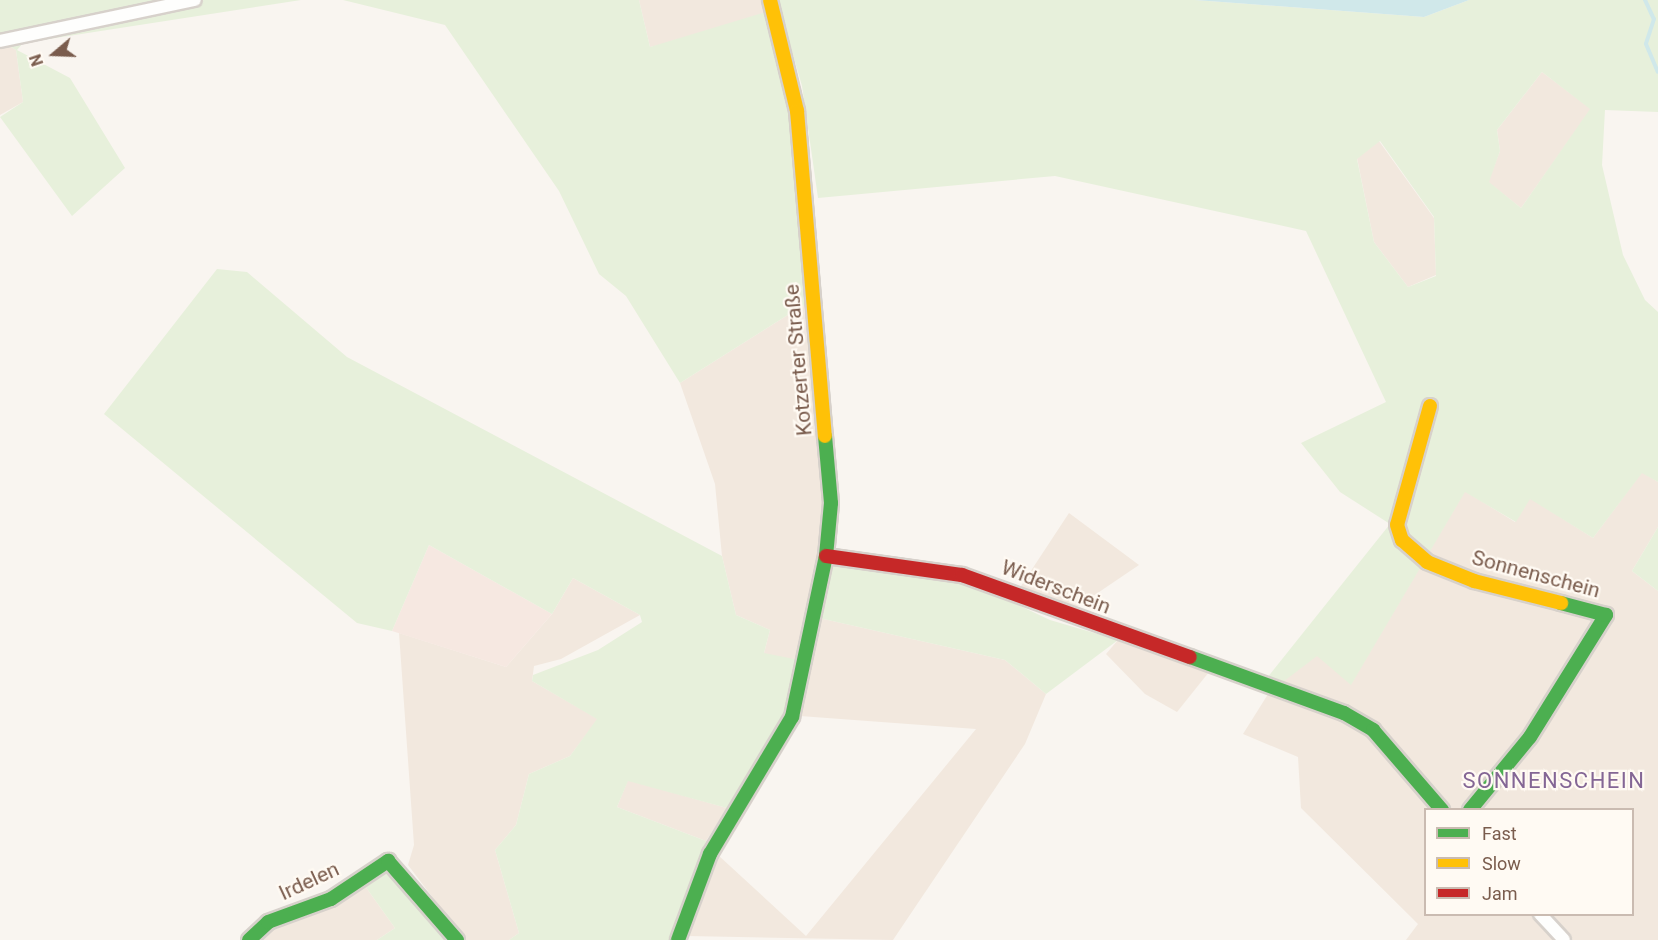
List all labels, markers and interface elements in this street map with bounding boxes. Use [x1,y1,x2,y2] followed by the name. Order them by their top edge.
[24,24,84,84] north arrow
[26,52,47,68] text: N
[779,283,817,437] street label: Kotzerter Straße
[1469,545,1603,603] street label: Sonnenschein
[998,555,1114,619] street label: Widerschein
[1462,768,1646,794] district label: SONNENSCHEIN
[1424,808,1634,916] legend
[1482,823,1517,844] text: Fast
[1482,853,1521,874] text: Slow
[275,856,343,906] street label: Irdelen
[1482,883,1518,904] text: Jam

